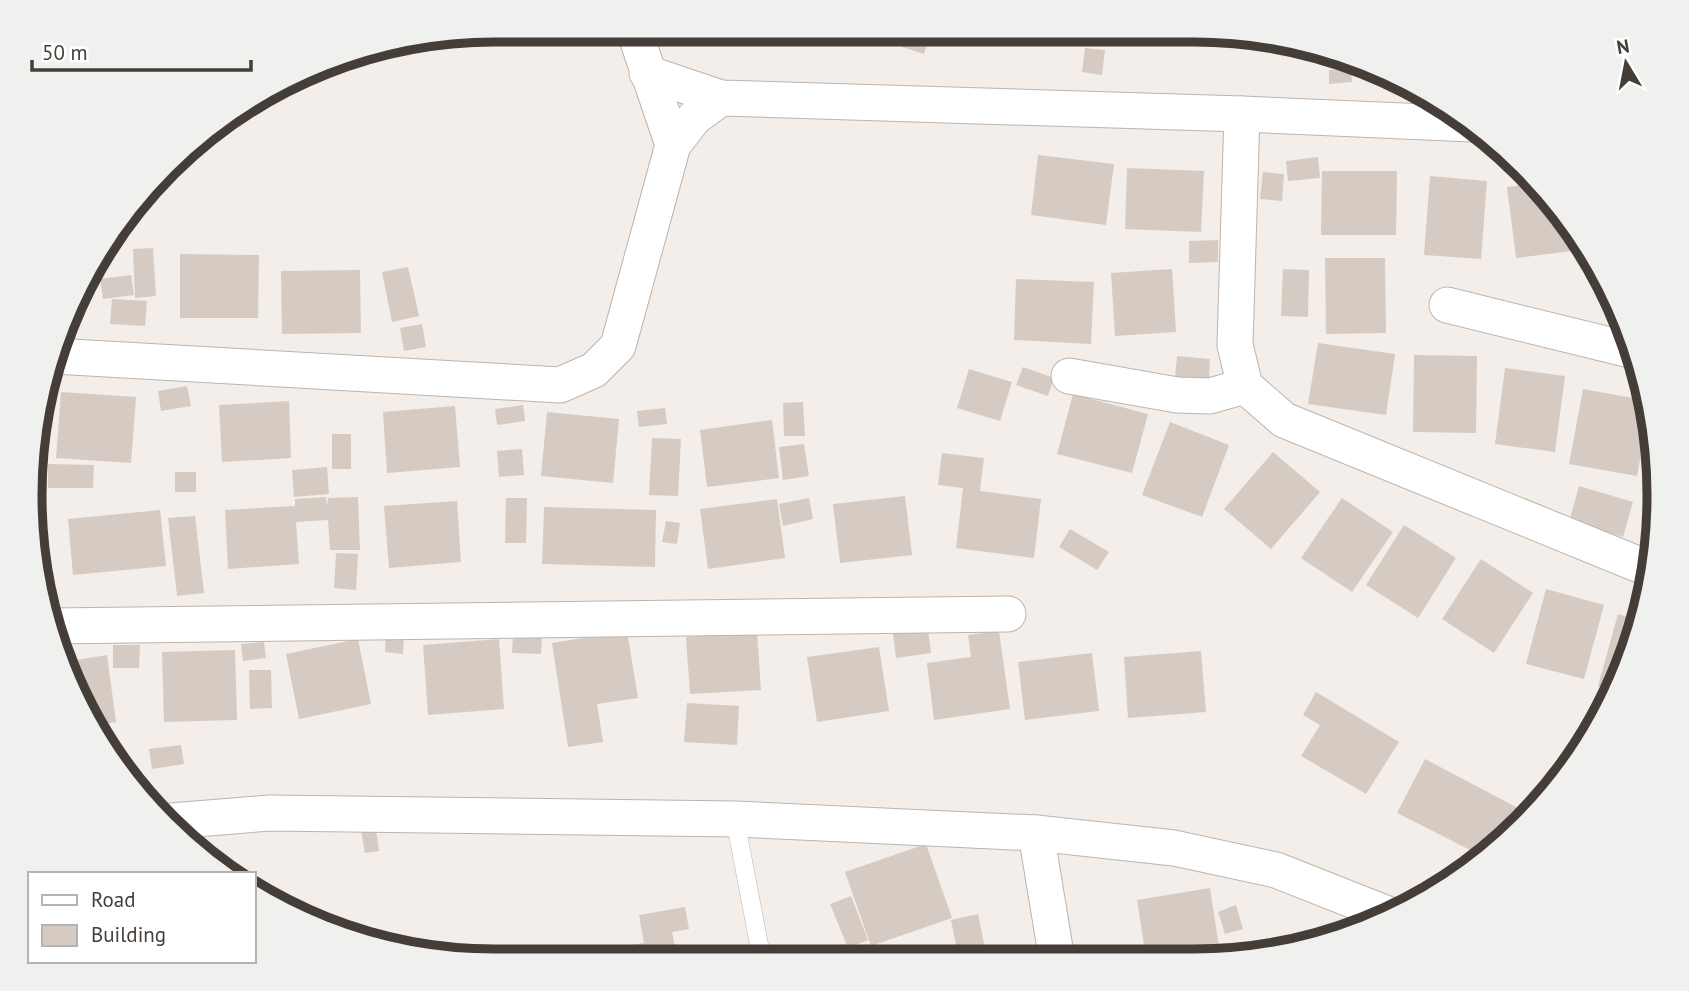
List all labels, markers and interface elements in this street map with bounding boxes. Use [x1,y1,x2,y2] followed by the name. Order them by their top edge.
[32,28,250,72] scale bar
[1591,28,1661,98] north arrow
[1615,33,1631,59] text: N
[42,39,88,66] text: 50 m
[28,872,256,963] legend
[91,886,135,913] text: Road
[91,921,166,948] text: Building

